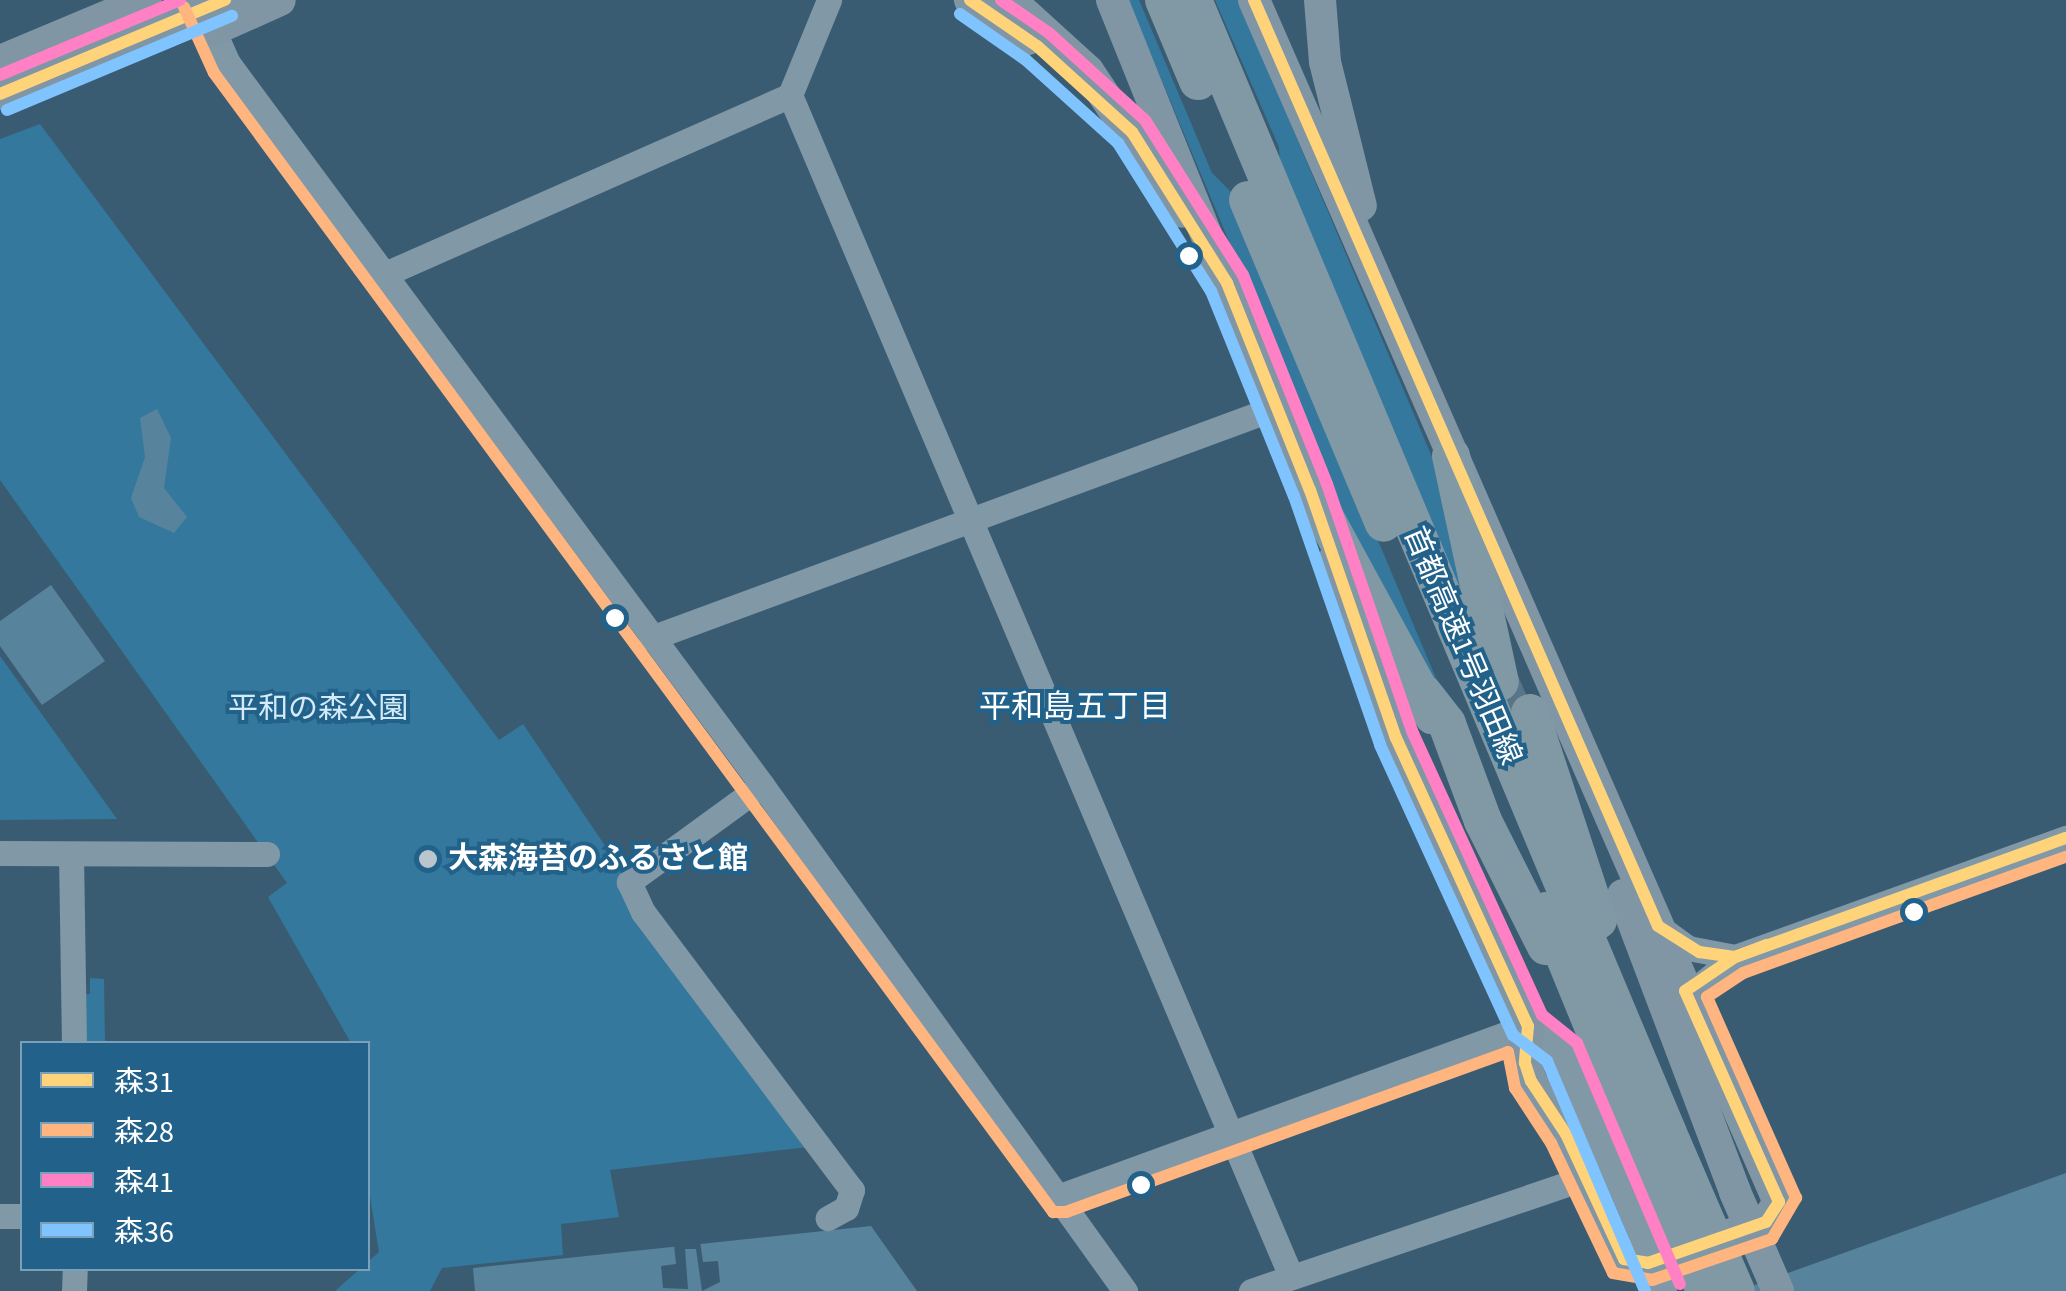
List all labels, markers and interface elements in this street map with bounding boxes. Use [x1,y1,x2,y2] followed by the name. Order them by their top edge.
[1179,246,1199,266] unlabelled marker
[1396,522,1528,770] street label: 首都高速1号羽田線
[605,608,625,628] unlabelled marker
[979,688,1171,726] district label: 平和島五丁目
[228,691,408,727] park label: 平和の森公園
[448,841,748,877] place label: 大森海苔のふるさと館
[417,848,439,870] marker: 大森海苔のふるさと館
[1904,902,1924,922] unlabelled marker
[20,1041,370,1271] legend
[114,1061,174,1104] text: 森31
[114,1111,174,1154] text: 森28
[114,1161,174,1204] text: 森41
[1131,1175,1151,1195] unlabelled marker
[114,1211,174,1254] text: 森36

